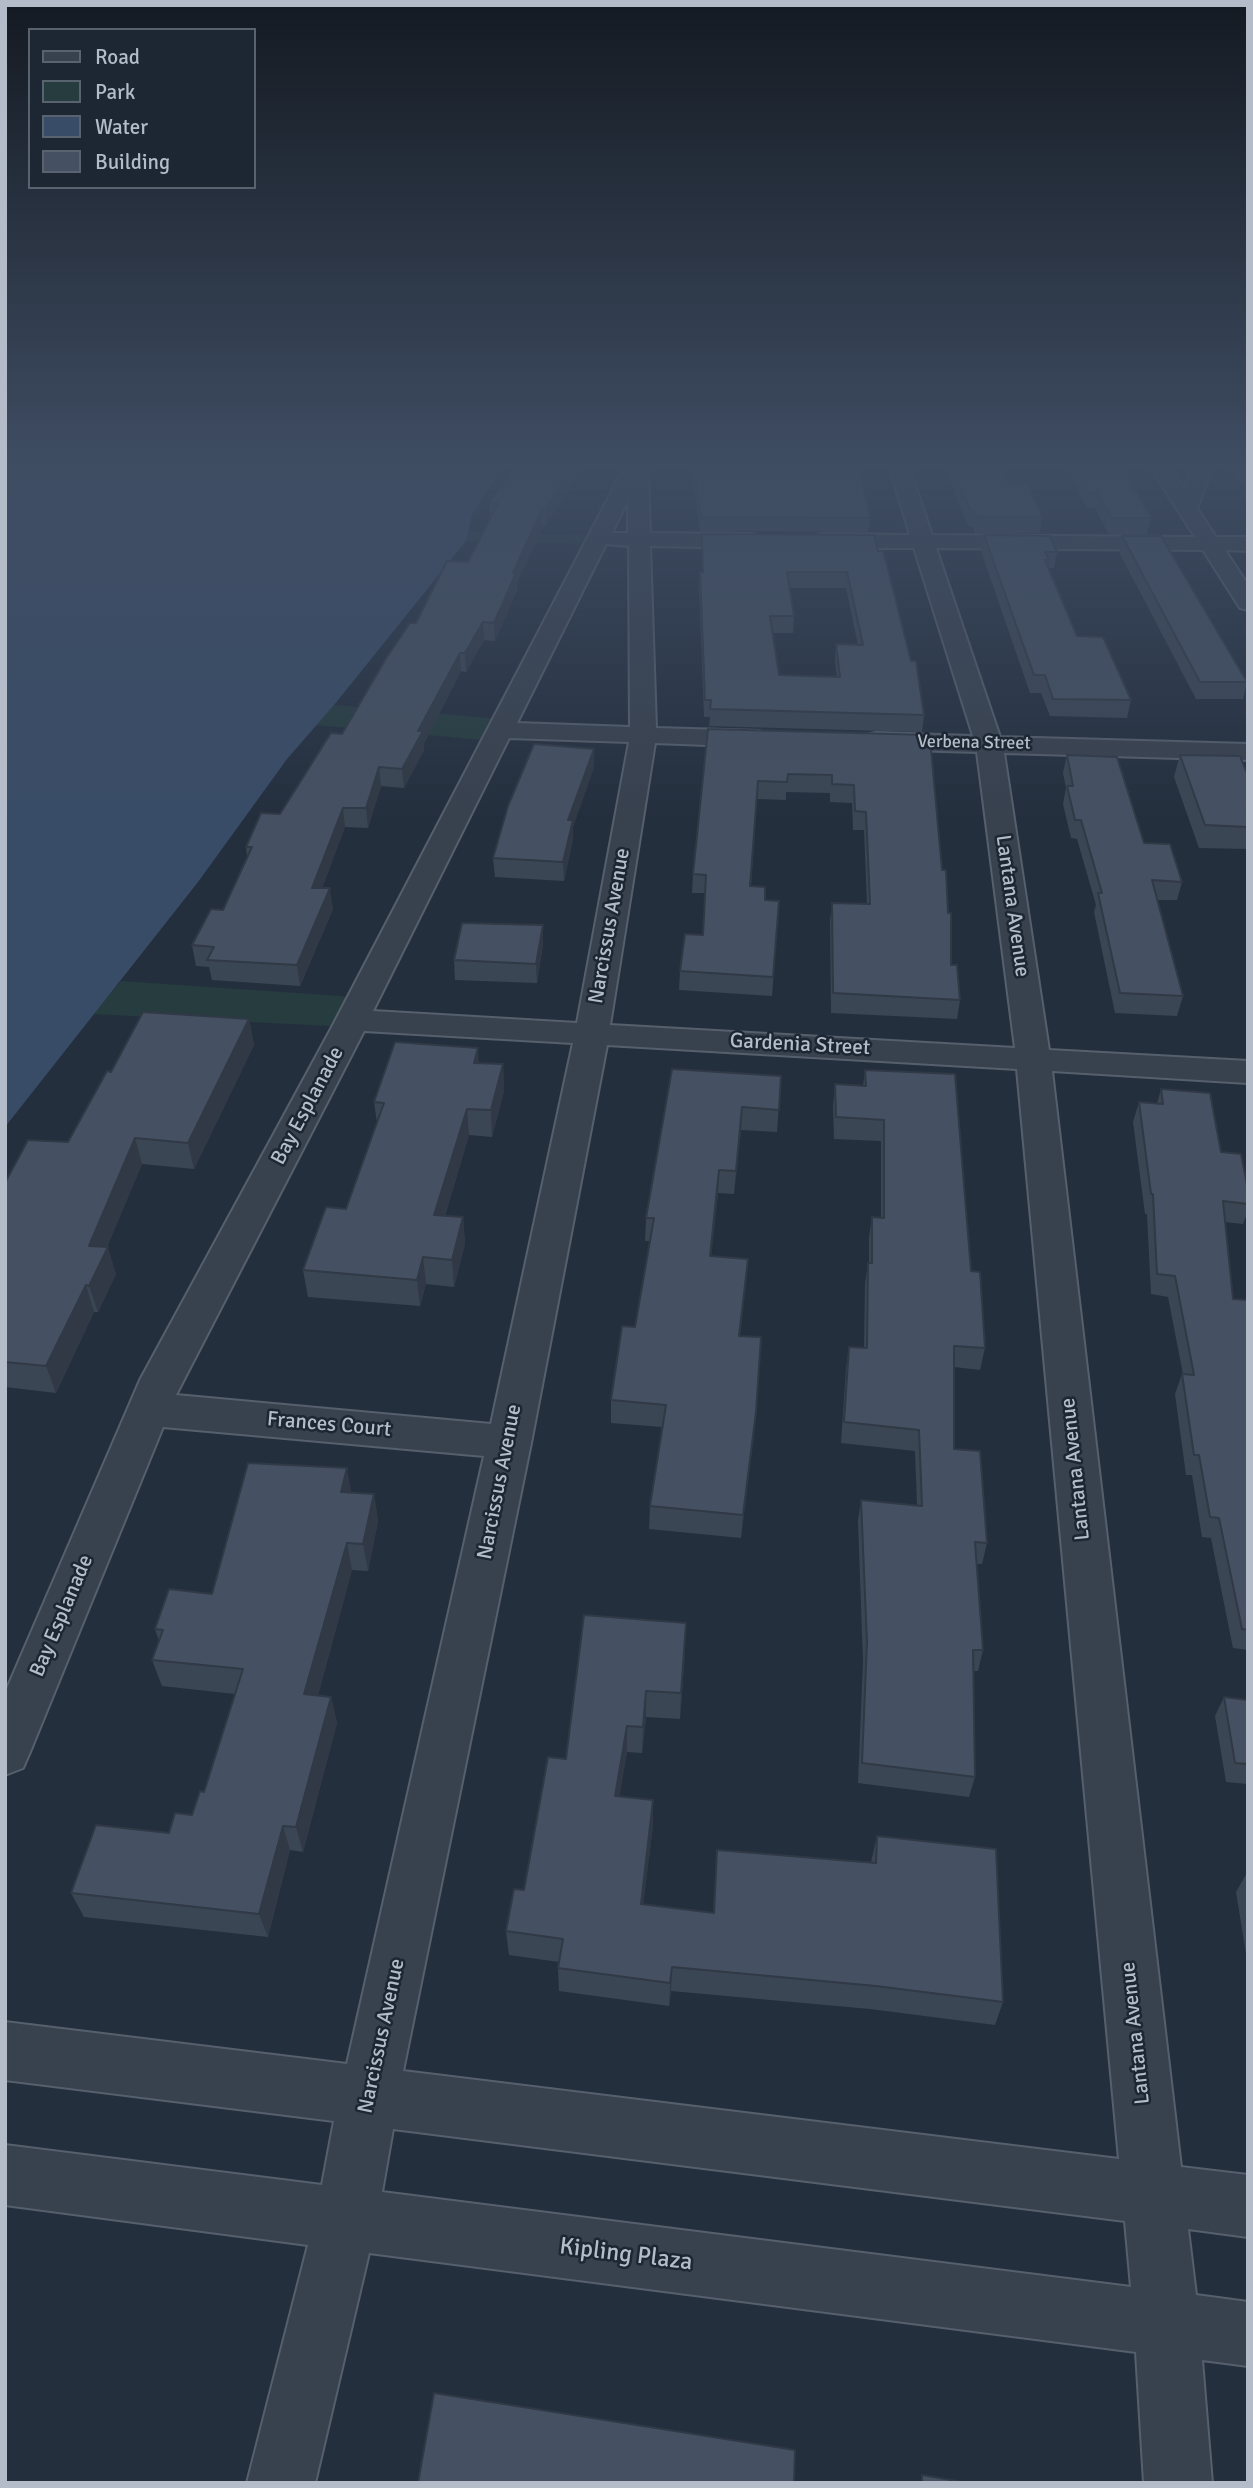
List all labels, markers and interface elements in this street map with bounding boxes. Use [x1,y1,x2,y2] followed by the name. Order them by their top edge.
[28,28,256,189] legend
[95,44,140,70] text: Road
[95,79,135,105] text: Park
[95,114,148,140] text: Water
[95,149,170,175] text: Building
[917,731,1031,755] street label: Verbena Street
[990,833,1034,979] street label: Lantana Avenue
[584,846,636,1006] street label: Narcissus Avenue
[729,1029,871,1061] street label: Gardenia Street
[266,1043,350,1169] street label: Bay Esplanade
[1056,1396,1096,1542] street label: Lantana Avenue
[473,1402,527,1562] street label: Narcissus Avenue
[266,1407,392,1443] street label: Frances Court
[25,1551,99,1681] street label: Bay Esplanade
[353,1956,411,2116] street label: Narcissus Avenue
[1116,1960,1156,2106] street label: Lantana Avenue
[558,2233,694,2277] street label: Kipling Plaza

